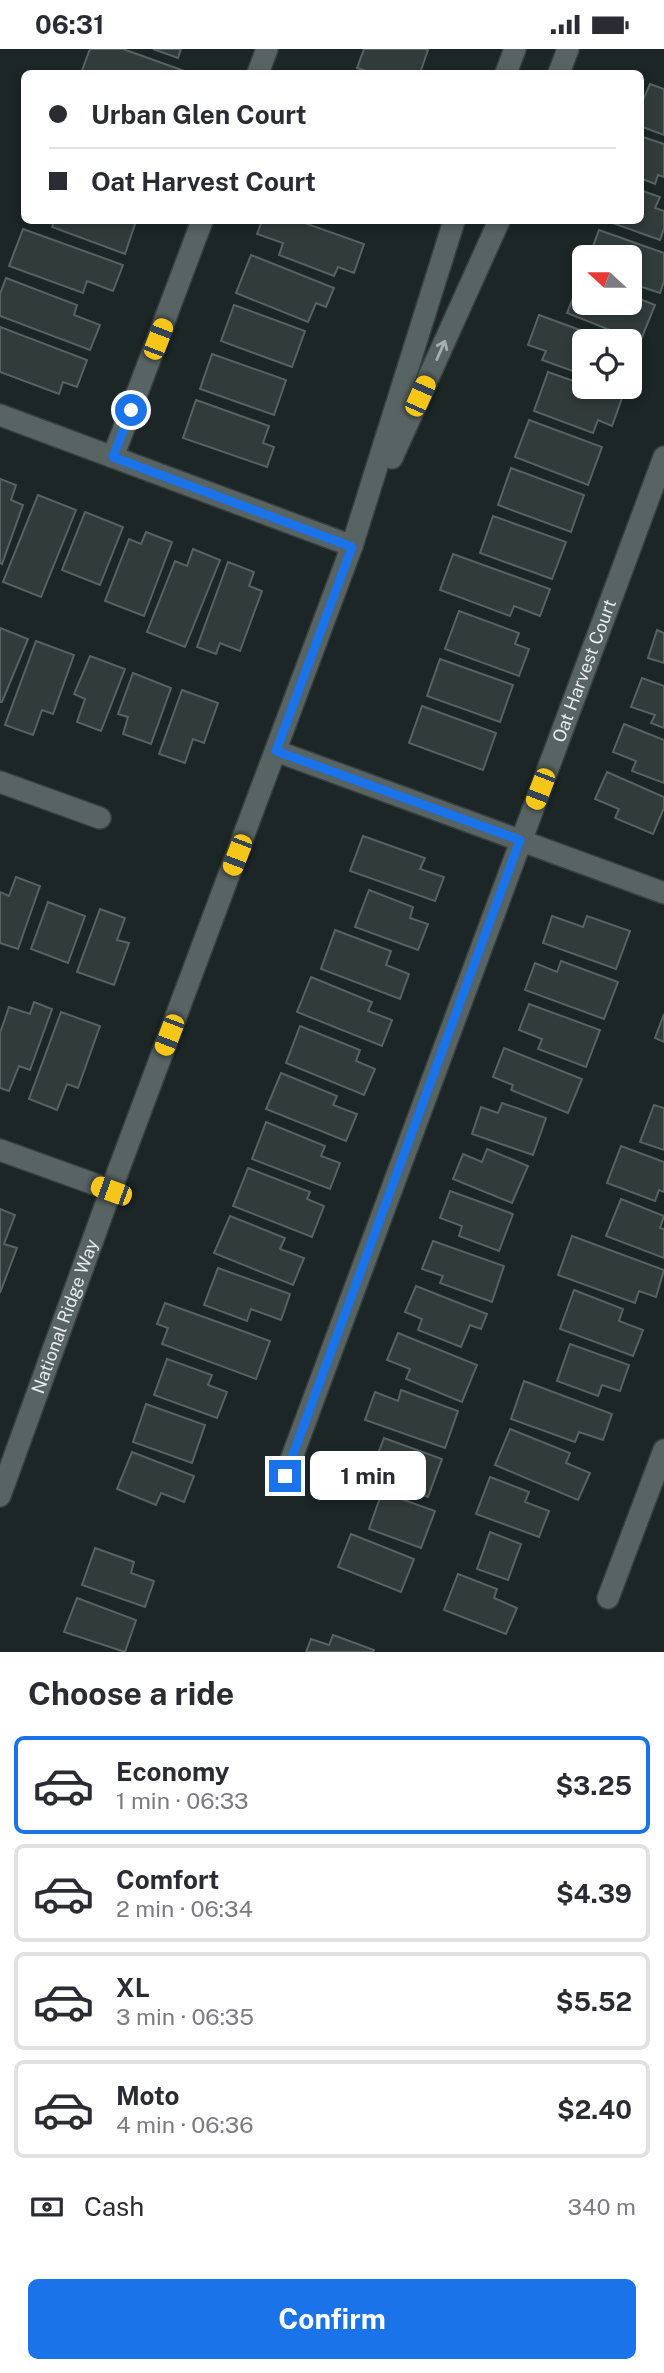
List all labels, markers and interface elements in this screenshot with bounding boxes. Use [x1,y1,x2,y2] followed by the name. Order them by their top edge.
[35,9,104,40] text: 06:31
[91,99,307,130] text: Urban Glen Court
[91,166,316,197] text: Oat Harvest Court
[572,245,642,315] north arrow
[572,245,642,399] map controls
[141,316,176,362] car
[572,329,642,399] button: locate
[435,340,448,361] one-way arrow
[402,373,439,419] car
[115,394,147,426] route start
[548,596,620,745] street label: Oat Harvest Court
[523,766,558,812] car
[220,832,255,878] car
[152,1012,187,1058] car
[88,1174,135,1208] car
[27,1236,102,1396] street label: National Ridge Way
[310,1451,425,1501] callout: 1 min
[269,1460,301,1492] route end
[340,1462,396,1489] text: 1 min
[28,1675,234,1712] text: Choose a ride
[32,1754,95,1817] icon: car
[116,1756,229,1787] text: Economy
[555,1770,632,1801] text: $3.25
[116,1787,249,1814] text: 1 min · 06:33
[32,1862,95,1925] icon: car
[116,1864,219,1895] text: Comfort
[556,1878,632,1909] text: $4.39
[116,1895,253,1922] text: 2 min · 06:34
[32,1970,95,2033] icon: car
[116,1972,150,2003] text: XL
[556,1986,632,2017] text: $5.52
[116,2003,254,2030] text: 3 min · 06:35
[32,2078,95,2141] icon: car
[116,2080,179,2111] text: Moto
[557,2094,632,2125] text: $2.40
[116,2111,253,2138] text: 4 min · 06:36
[28,2188,66,2226] icon: cash
[84,2191,144,2222] text: Cash
[568,2193,636,2220] text: 340 m
[28,2279,636,2359] button: Confirm

